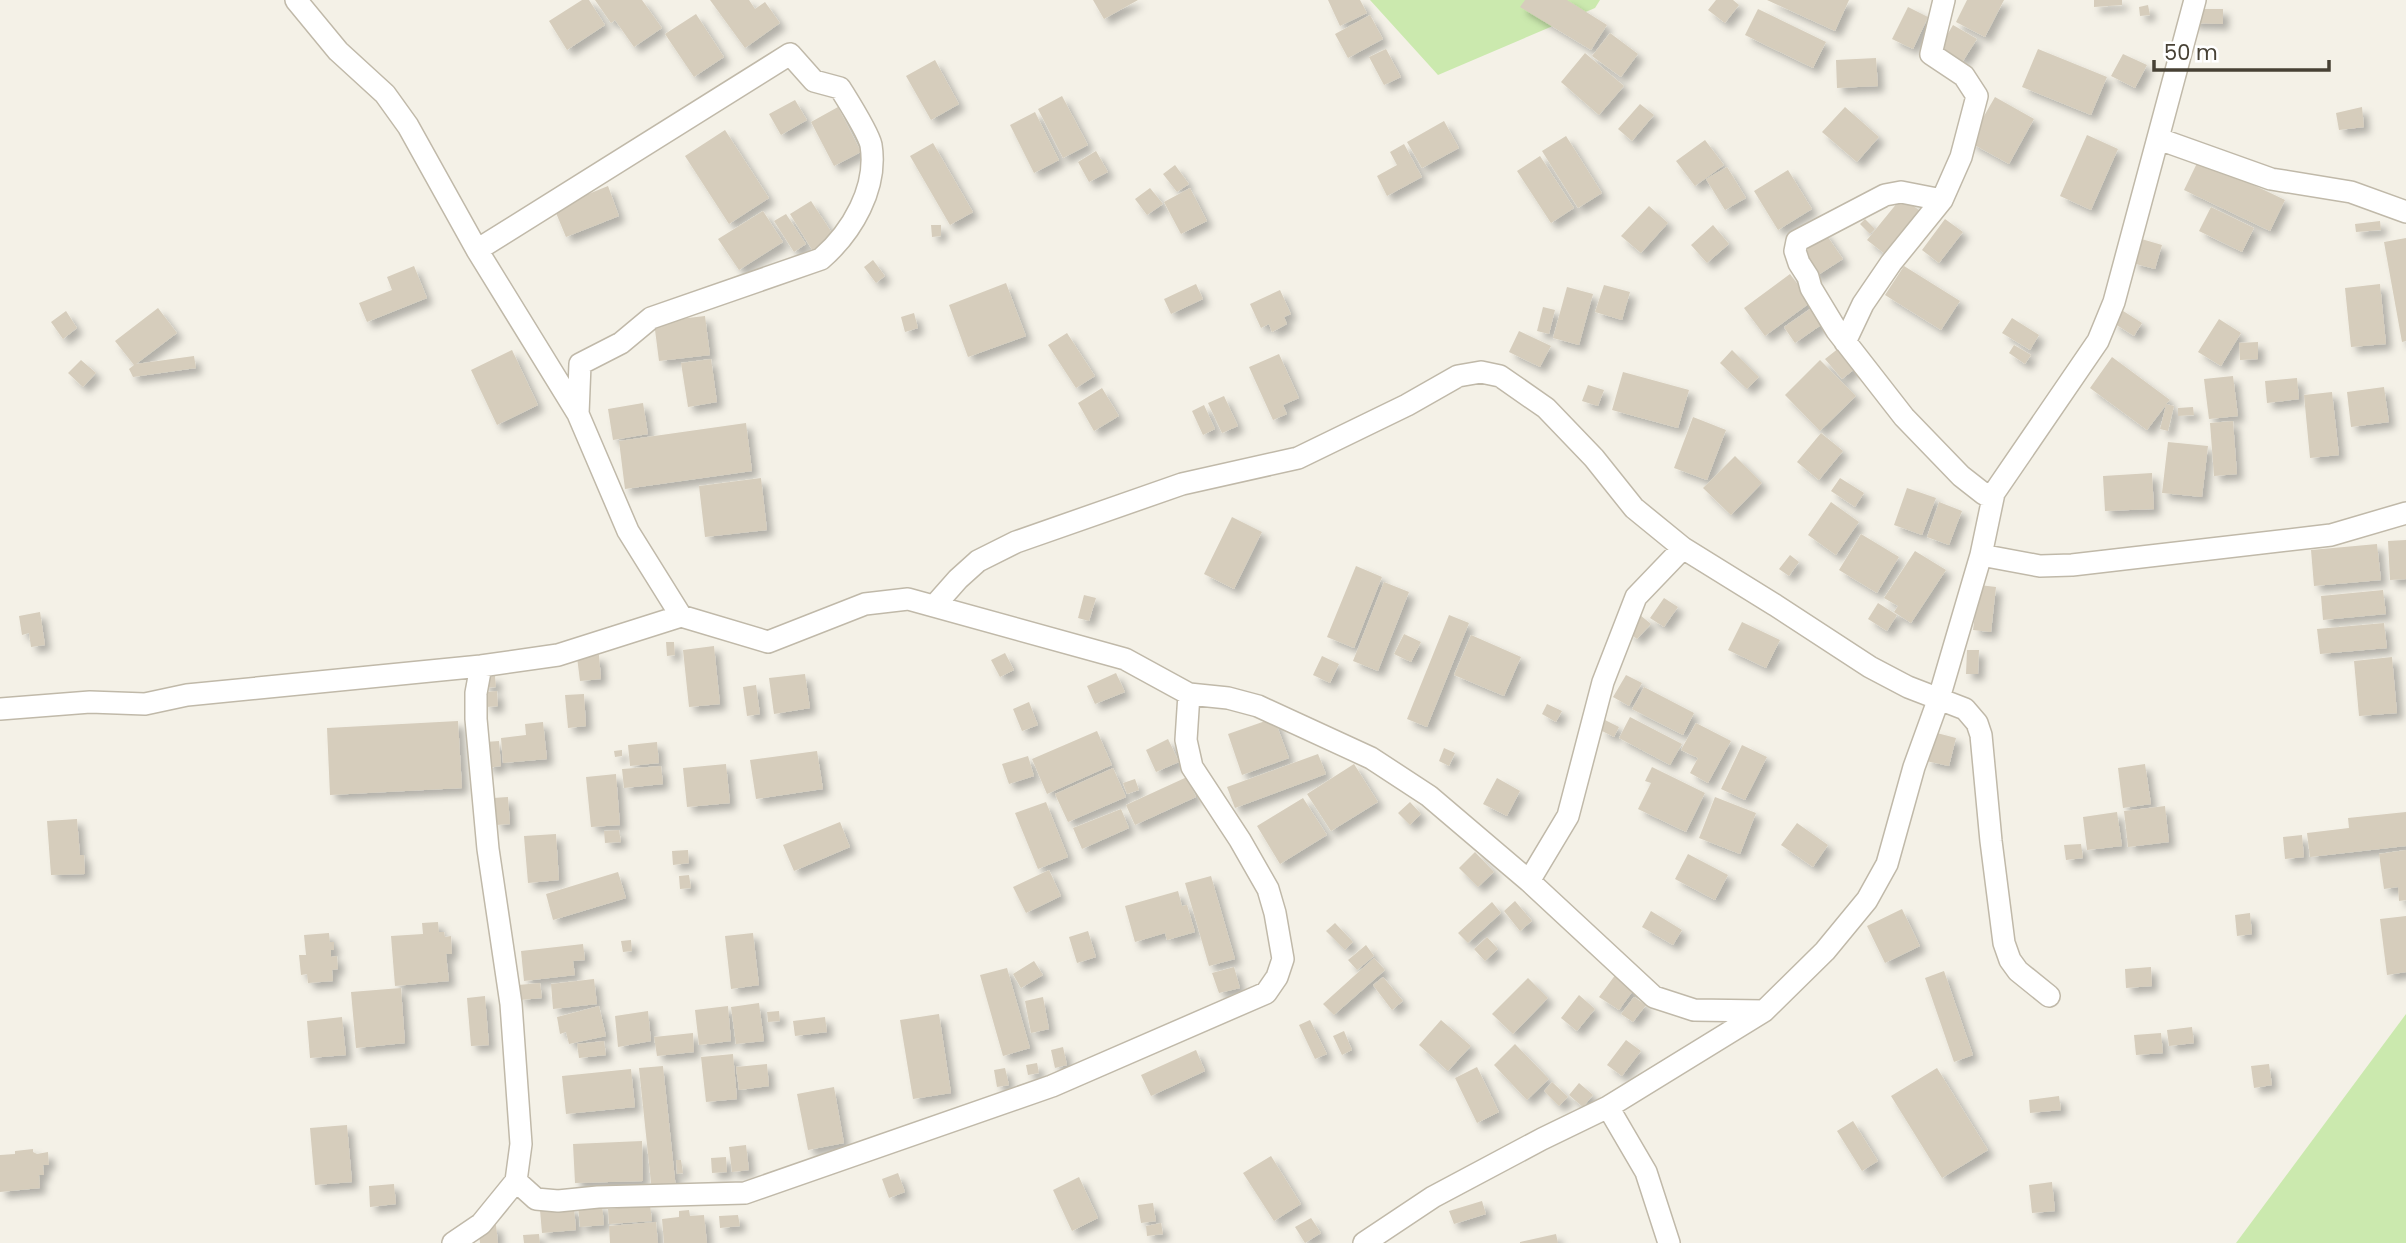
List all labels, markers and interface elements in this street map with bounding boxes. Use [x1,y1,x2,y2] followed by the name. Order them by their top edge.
[2154,28,2329,72] scale bar
[2164,38,2218,67] text: 50 m

